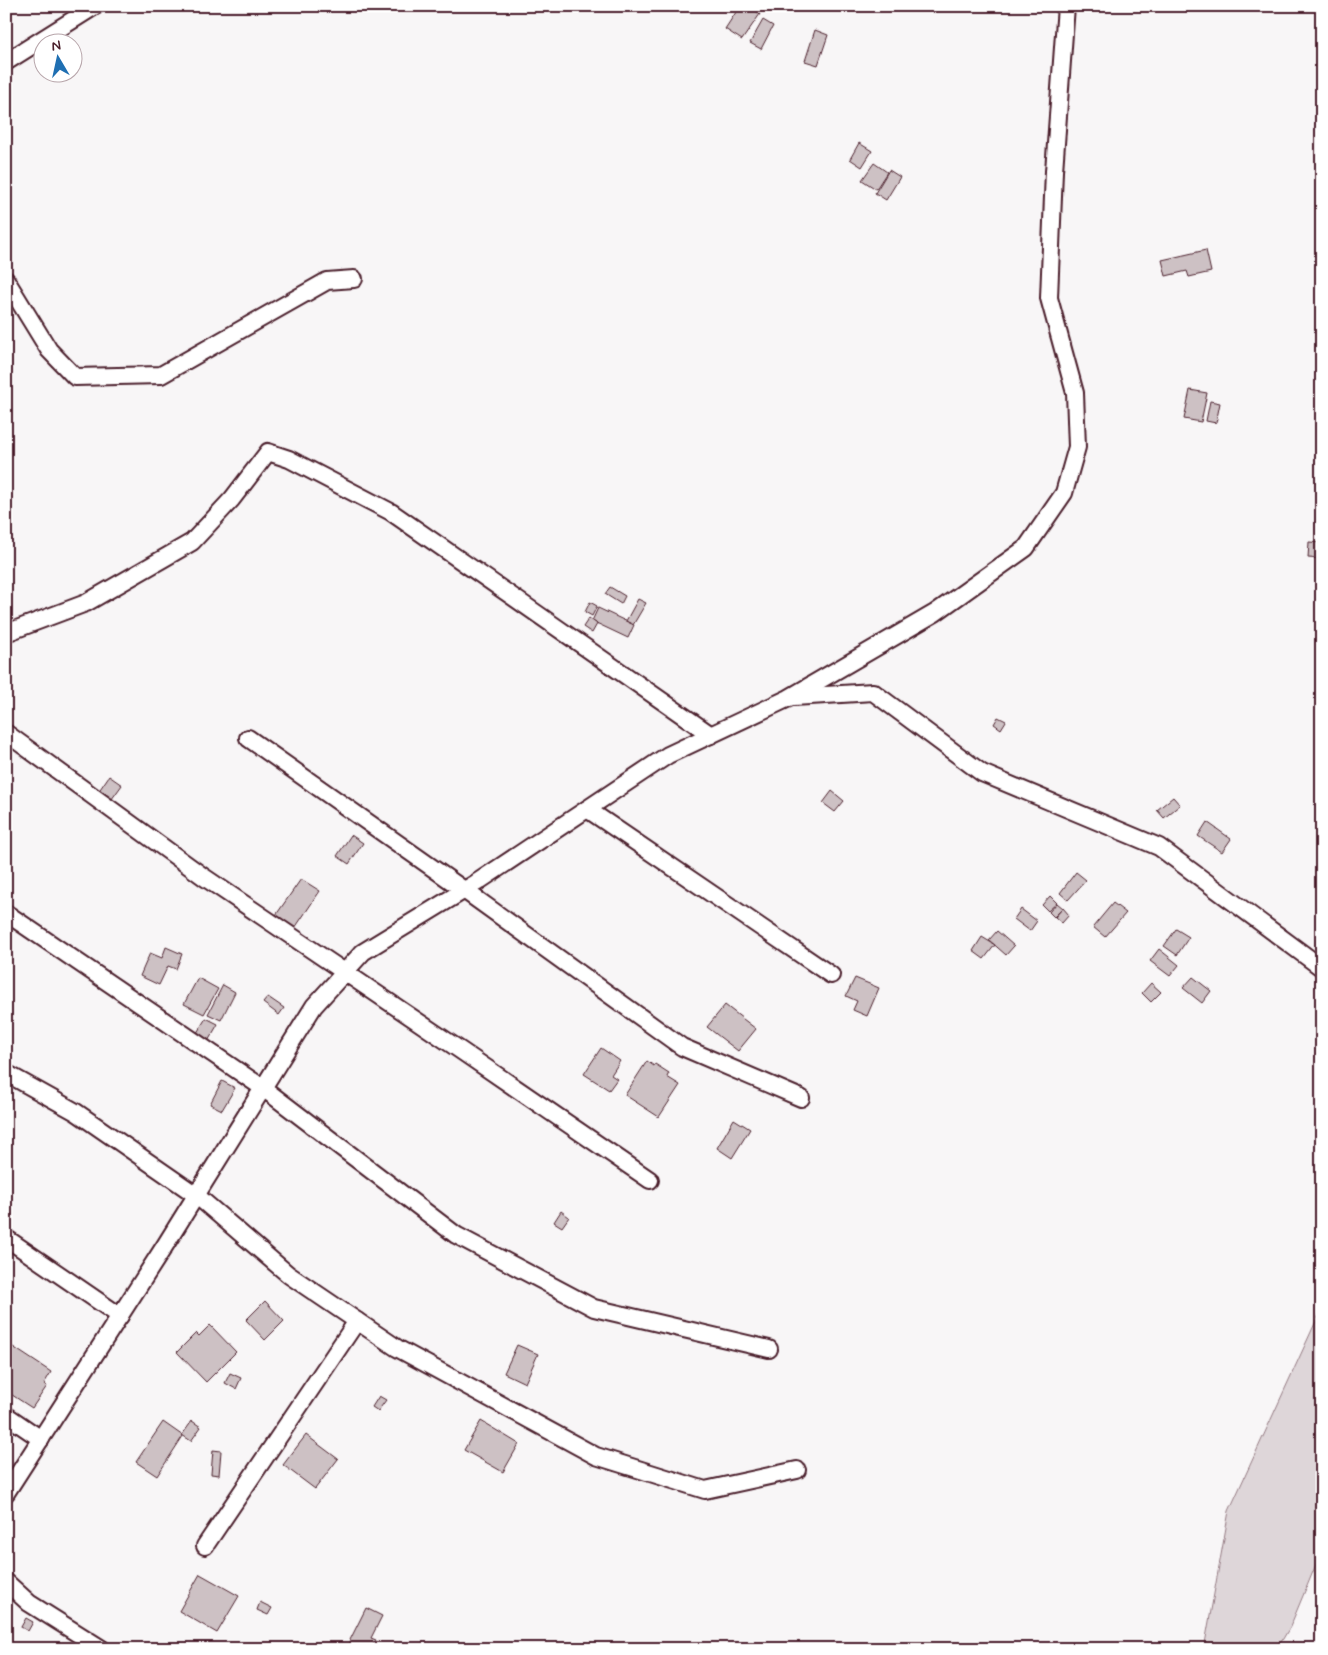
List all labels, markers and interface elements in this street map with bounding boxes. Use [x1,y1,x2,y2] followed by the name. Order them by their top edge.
[32,32,82,82] north arrow
[50,37,62,56] text: N

